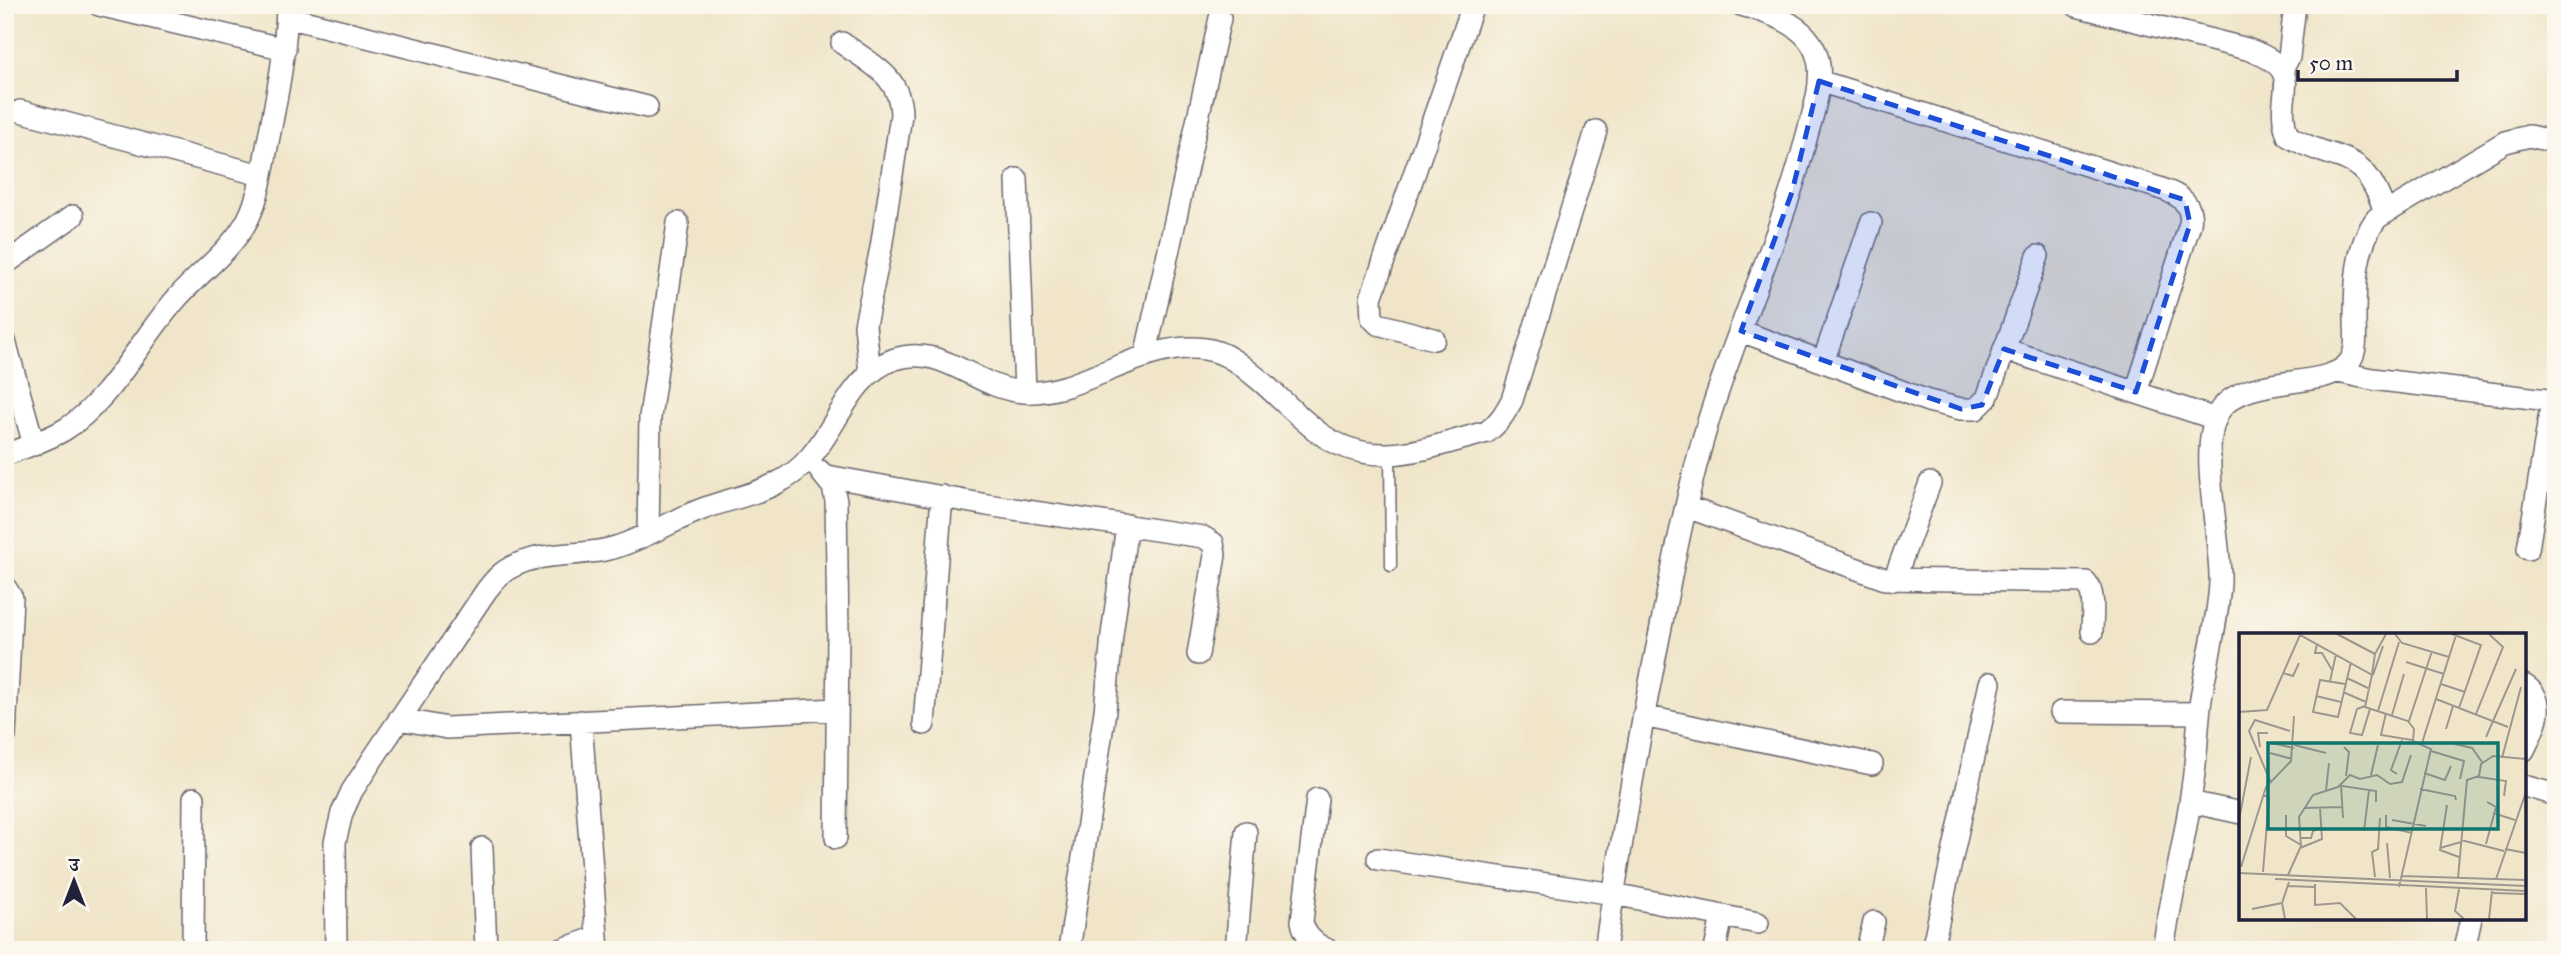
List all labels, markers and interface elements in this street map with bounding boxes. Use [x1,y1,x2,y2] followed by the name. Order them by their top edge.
[2298,38,2458,82] scale bar
[2309,50,2354,76] text: 50 m
[2239,633,2526,920] inset map
[38,846,108,916] north arrow
[67,853,80,876] text: उ

